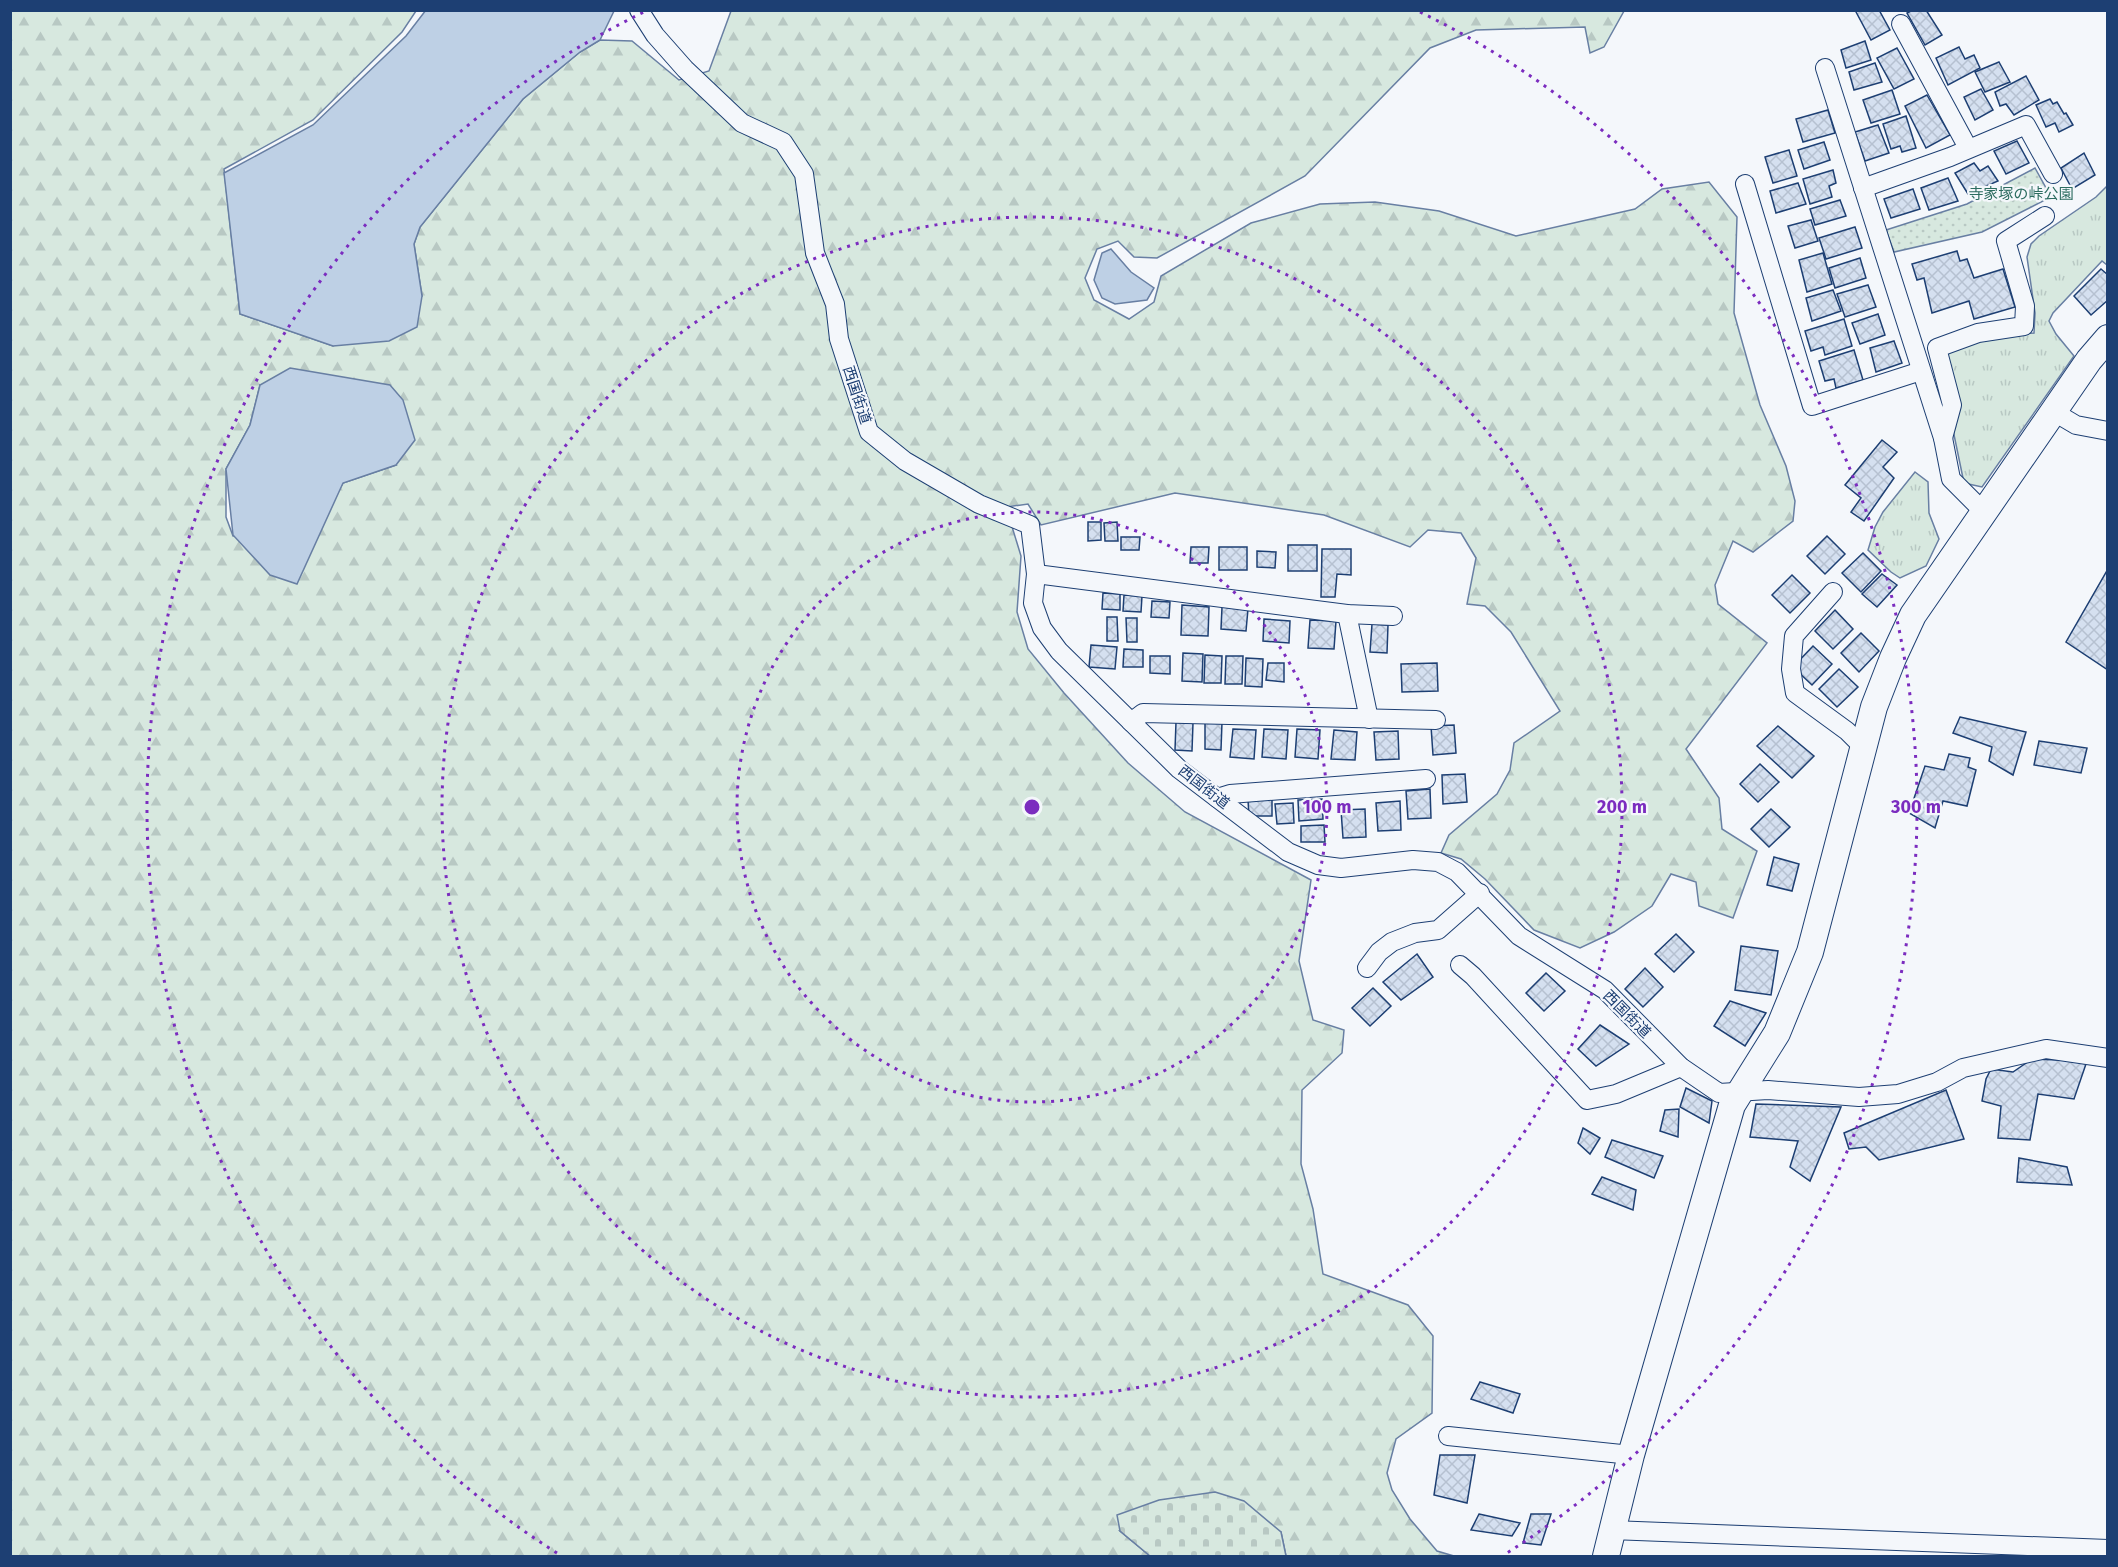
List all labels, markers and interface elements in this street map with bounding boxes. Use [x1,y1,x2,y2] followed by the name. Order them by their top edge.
[1968,185,2074,203] park label: 寺家塚の峠公園
[839,364,875,426] street label: 西国街道
[1175,761,1233,813] street label: 西国街道
[1303,796,1351,818] text: 100 m
[1597,796,1647,818] text: 200 m
[1890,796,1941,818] text: 300 m
[1022,797,1042,817] centre of rings
[1599,986,1655,1042] street label: 西国街道

